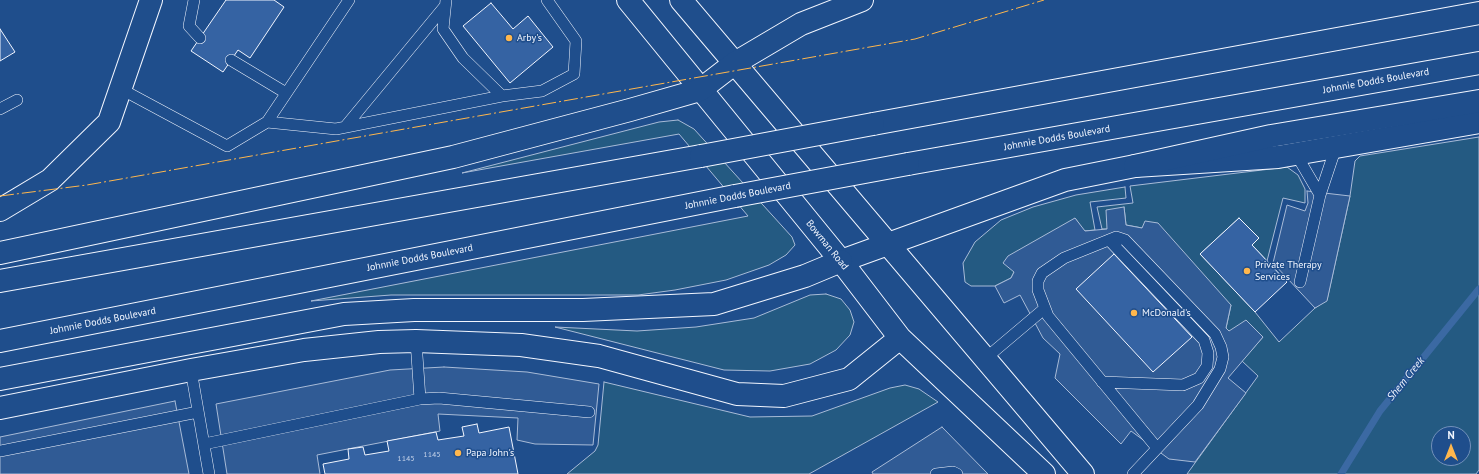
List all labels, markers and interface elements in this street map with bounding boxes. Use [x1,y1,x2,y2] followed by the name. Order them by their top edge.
[517,32,542,44] place label: Arby's
[504,33,514,43] marker: Arby's
[1322,66,1430,96] street label: Johnnie Dodds Boulevard
[1003,123,1111,153] street label: Johnnie Dodds Boulevard
[684,180,792,212] street label: Johnnie Dodds Boulevard
[803,218,851,272] street label: Bowman Road
[366,242,474,274] street label: Johnnie Dodds Boulevard
[1255,259,1322,282] place label: Private Therapy Services
[1242,266,1252,276] marker: Private Therapy Services
[49,305,157,337] street label: Johnnie Dodds Boulevard
[1142,307,1191,319] place label: McDonald's
[1129,308,1139,318] marker: McDonald's
[1384,355,1428,403] water label: Shem Creek
[1431,426,1471,466] north arrow
[1447,428,1455,442] text: N
[466,447,514,459] place label: Papa John's
[453,448,463,458] marker: Papa John's
[423,450,441,460] house number: 1145
[397,454,415,464] house number: 1145

